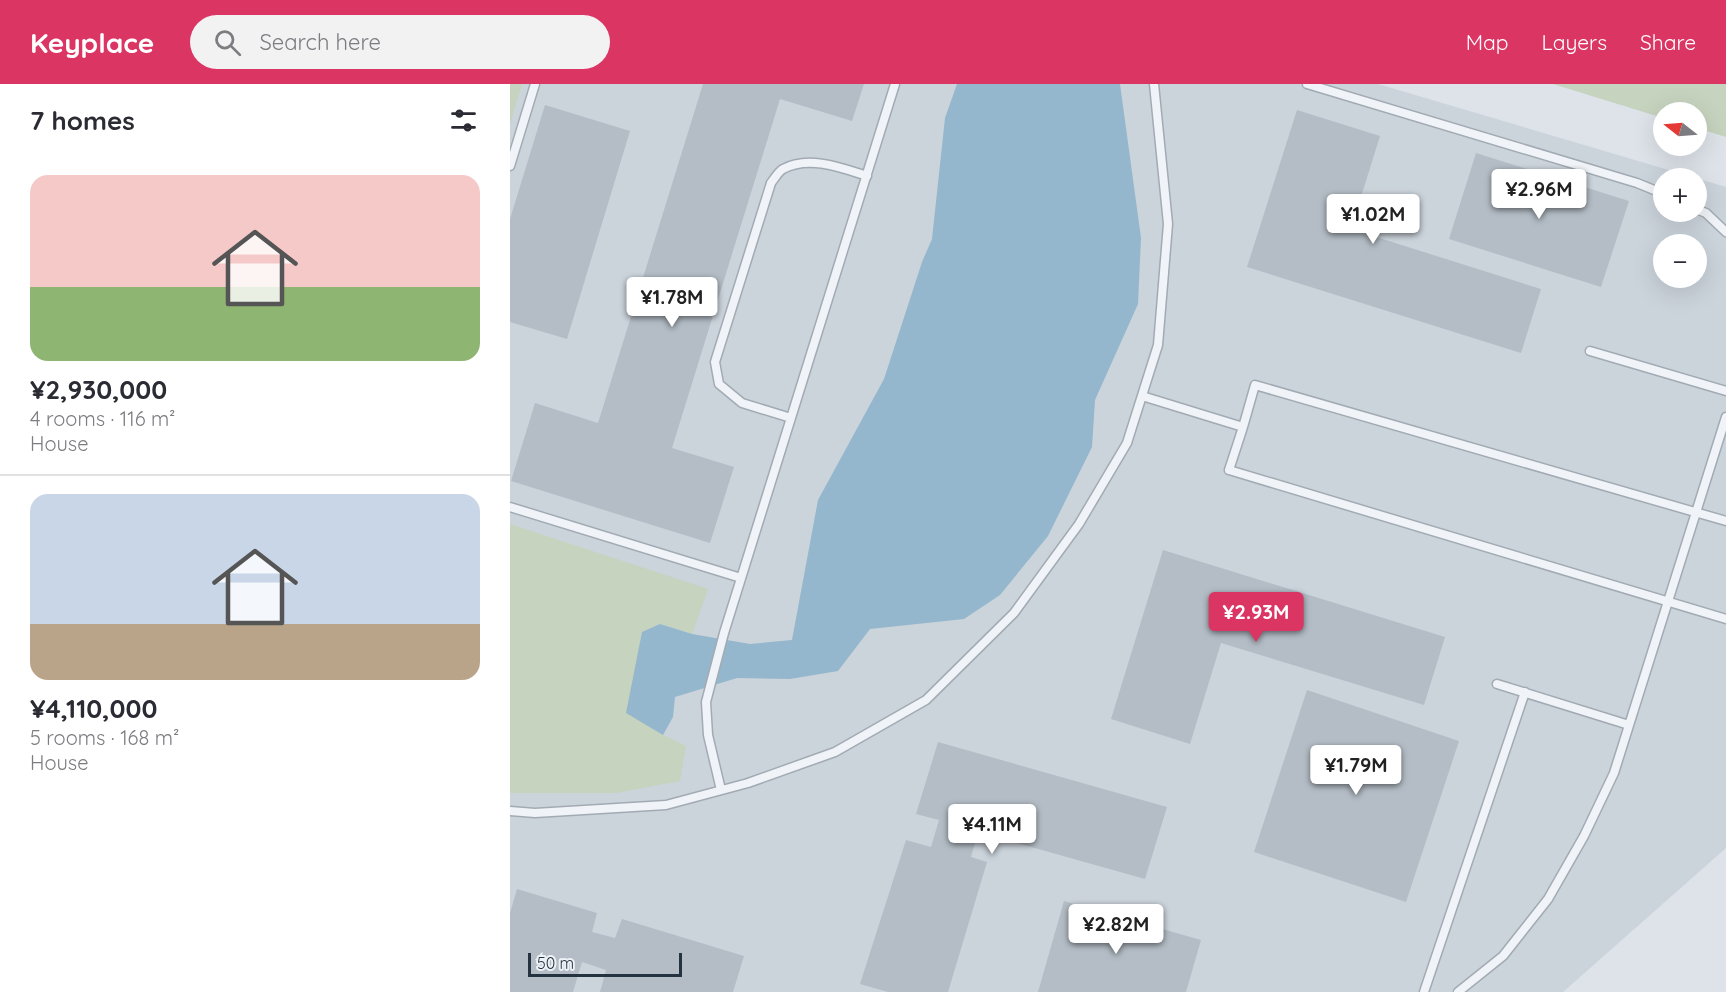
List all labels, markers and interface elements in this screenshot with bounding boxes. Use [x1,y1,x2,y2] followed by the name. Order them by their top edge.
[190,15,610,69] search box
[30,25,154,60] text: Keyplace
[211,26,244,59] icon: search
[259,28,381,56] text: Search here
[1466,29,1509,55] text: Map
[1542,29,1607,55] text: Layers
[1640,29,1696,55] text: Share
[1653,102,1707,156] north arrow
[1653,102,1707,288] map controls
[30,104,135,137] text: 7 homes
[447,104,480,137] icon: filters
[1653,168,1707,222] button: +
[1490,169,1588,220] pin: ¥2.96M
[1505,176,1573,201] text: ¥2.96M
[1324,194,1422,245] pin: ¥1.02M
[1341,201,1405,226] text: ¥1.02M
[201,214,309,322] icon: home
[1653,234,1707,288] button: −
[623,277,721,328] pin: ¥1.78M
[641,284,704,309] text: ¥1.78M
[30,373,167,406] text: ¥2,930,000
[30,406,175,431] text: 4 rooms · 116 m²
[30,431,89,456] text: House
[201,533,309,641] icon: home
[1207,592,1305,643] pin: ¥2.93M
[1223,599,1289,624] text: ¥2.93M
[30,692,157,725] text: ¥4,110,000
[30,725,179,750] text: 5 rooms · 168 m²
[1307,745,1405,796] pin: ¥1.79M
[30,750,89,775] text: House
[1324,752,1388,777] text: ¥1.79M
[943,804,1041,855] pin: ¥4.11M
[962,811,1022,836] text: ¥4.11M
[1067,904,1165,955] pin: ¥2.82M
[1083,911,1150,936] text: ¥2.82M
[528,950,682,978] scale bar
[537,953,574,973] text: 50 m

